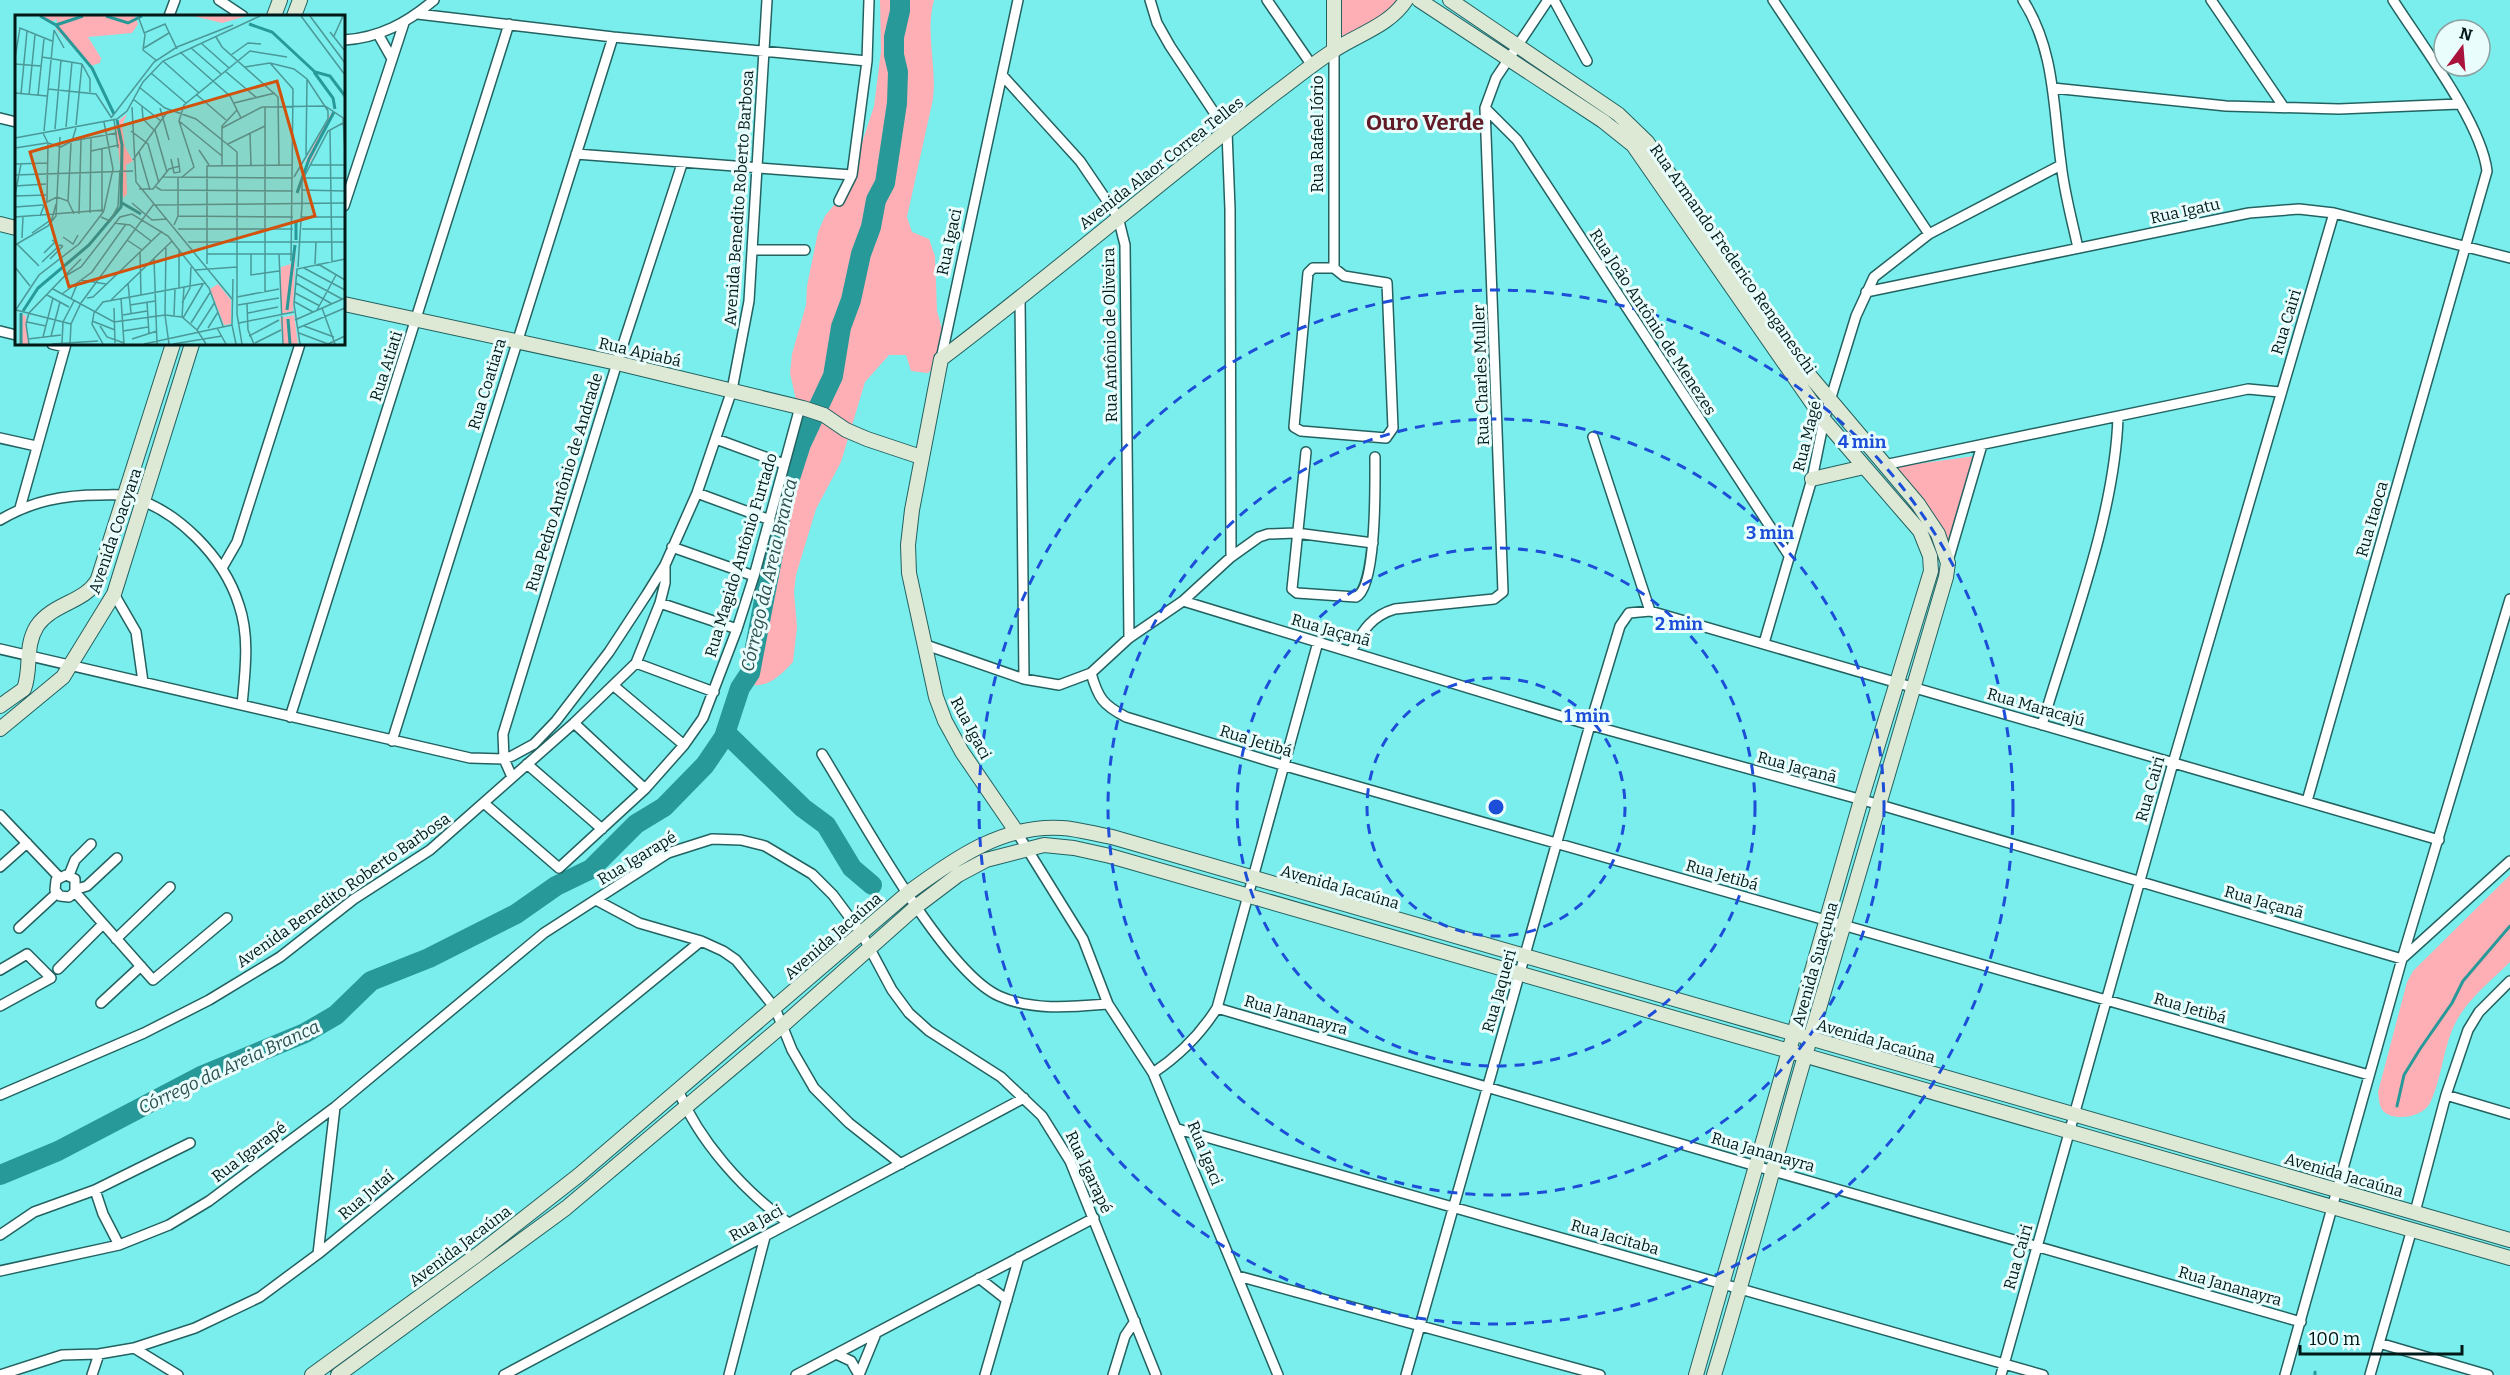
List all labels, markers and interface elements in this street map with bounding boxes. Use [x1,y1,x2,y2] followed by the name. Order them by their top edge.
[15,15,345,345] inset map
[2432,18,2492,78] north arrow
[2457,23,2475,45] text: N
[721,69,757,327] street label: Avenida Benedito Roberto Barbosa
[1308,75,1327,193] street label: Rua Rafael Iório
[1075,93,1247,233] street label: Avenida Alaor Correa Telles
[1366,109,1484,136] district label: Ouro Verde
[1646,140,1820,378] street label: Rua Armando Frederico Renganeschi
[2148,194,2222,228] street label: Rua Igatu
[933,207,965,277] street label: Rua Igaci
[1586,225,1720,419] street label: Rua João Antônio de Menezes
[1099,247,1121,422] street label: Rua Antônio de Oliveira
[2267,287,2305,357] street label: Rua Cairi
[1469,304,1493,446] street label: Rua Charles Muller
[366,328,406,403] street label: Rua Atiati
[597,333,683,371] street label: Rua Apiabá
[464,336,510,432] street label: Rua Coatiara
[522,370,606,594] street label: Rua Pedro Antônio de Andrade
[1789,399,1825,473] street label: Rua Magé
[1838,431,1887,453] text: 4 min
[701,451,781,659] street label: Rua Magido Antônio Furtado
[85,465,145,596] street label: Avenida Coacyara
[736,476,802,674] water label: Córrego da Areia Branca
[2352,479,2392,559] street label: Rua Itaoca
[1746,522,1794,544] text: 3 min
[1289,610,1373,650] street label: Rua Jaçanã
[1655,613,1703,635] text: 2 min
[1985,684,2087,730] street label: Rua Maracajú
[947,694,995,763] street label: Rua Igaci
[1564,705,1610,727] text: 1 min
[1218,721,1295,761] street label: Rua Jetibá
[1755,747,1839,787] street label: Rua Jaçanã
[2132,754,2168,824] street label: Rua Cairi
[1486,797,1506,817] centre of rings
[233,809,454,971] street label: Avenida Benedito Roberto Barbosa
[594,827,680,889] street label: Rua Igarapé
[1684,856,1761,894] street label: Rua Jetibá
[1278,861,1402,913] street label: Avenida Jacaúna
[2222,882,2306,922] street label: Rua Jaçanã
[780,888,886,983] street label: Avenida Jacaúna
[1788,899,1842,1028] street label: Avenida Suaçuna
[1478,947,1520,1035] street label: Rua Jaqueri
[2152,989,2229,1027] street label: Rua Jetibá
[1242,991,1350,1039] street label: Rua Jananayra
[135,1015,323,1119] water label: Córrego da Areia Branca
[1814,1015,1938,1067] street label: Avenida Jacaúna
[208,1118,290,1186] street label: Rua Igarapé
[1183,1118,1227,1188] street label: Rua Igaci
[1062,1128,1116,1216] street label: Rua Igarapé
[1709,1128,1817,1176] street label: Rua Jananayra
[2282,1149,2406,1201] street label: Avenida Jacaúna
[335,1166,398,1224] street label: Rua Jutaí
[726,1200,786,1246] street label: Rua Jaci
[405,1201,515,1291] street label: Avenida Jacaúna
[1569,1215,1662,1259] street label: Rua Jacitaba
[2000,1222,2036,1292] street label: Rua Cairi
[2176,1262,2284,1310] street label: Rua Jananayra
[2300,1318,2462,1356] scale bar
[2309,1328,2360,1350] text: 100 m

